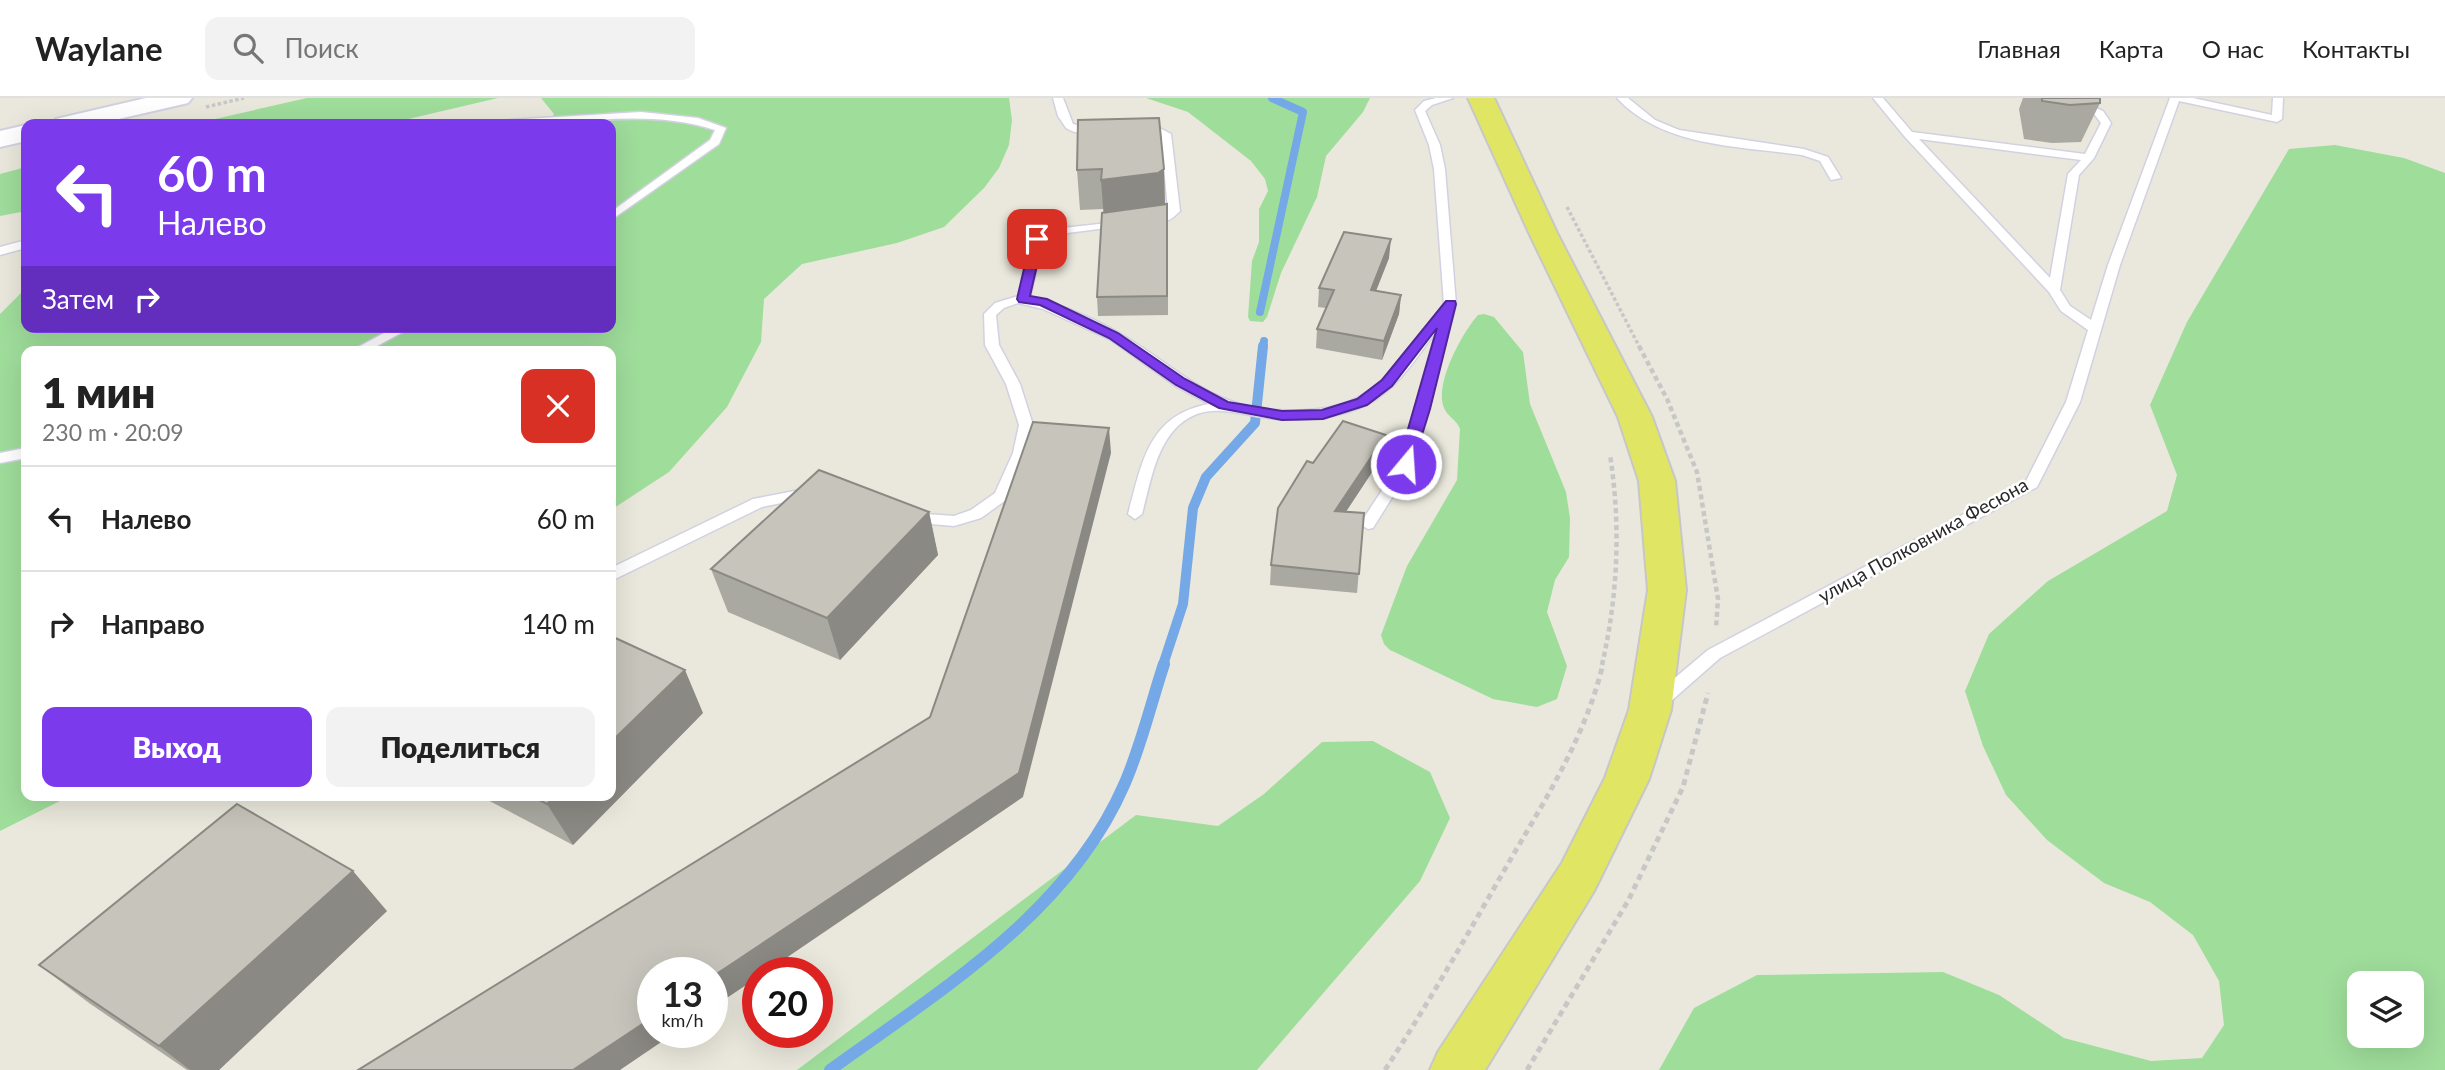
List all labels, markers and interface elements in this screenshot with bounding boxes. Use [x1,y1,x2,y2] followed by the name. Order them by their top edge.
[205,17,695,80] search box
[35,28,163,68] text: Waylane
[229,29,267,67] icon: search
[285,32,359,64] text: Поиск
[1977,34,2061,63] text: Главная
[2099,34,2164,63] text: Карта
[2202,34,2264,63] text: О нас
[2302,34,2410,63] text: Контакты
[157,144,267,202] text: 60 m
[42,147,133,238] icon: left
[157,203,267,242] text: Налево
[1007,209,1067,269] pin
[1018,220,1056,258] icon: arrive
[128,280,166,318] icon: right
[42,283,114,315] text: Затем
[42,367,156,417] text: 1 мин
[521,369,595,443] button: close
[42,418,184,446] text: 230 m · 20:09
[1369,427,1443,501] position arrow
[1814,472,2032,607] street label: улица Полковника Фесюна
[42,500,80,538] icon: left
[101,503,191,535] text: Налево
[537,503,595,535] text: 60 m
[42,605,80,643] icon: right
[101,608,205,640] text: Направо
[522,608,595,640] text: 140 m
[42,707,312,787] button: Выход
[326,707,595,787] button: Поделиться
[742,957,833,1048] speed limit sign: 20
[2347,971,2424,1048] map controls
[2347,971,2424,1048] button: layers
[662,972,703,1014] text: 13
[661,1009,704,1031] text: km/h

